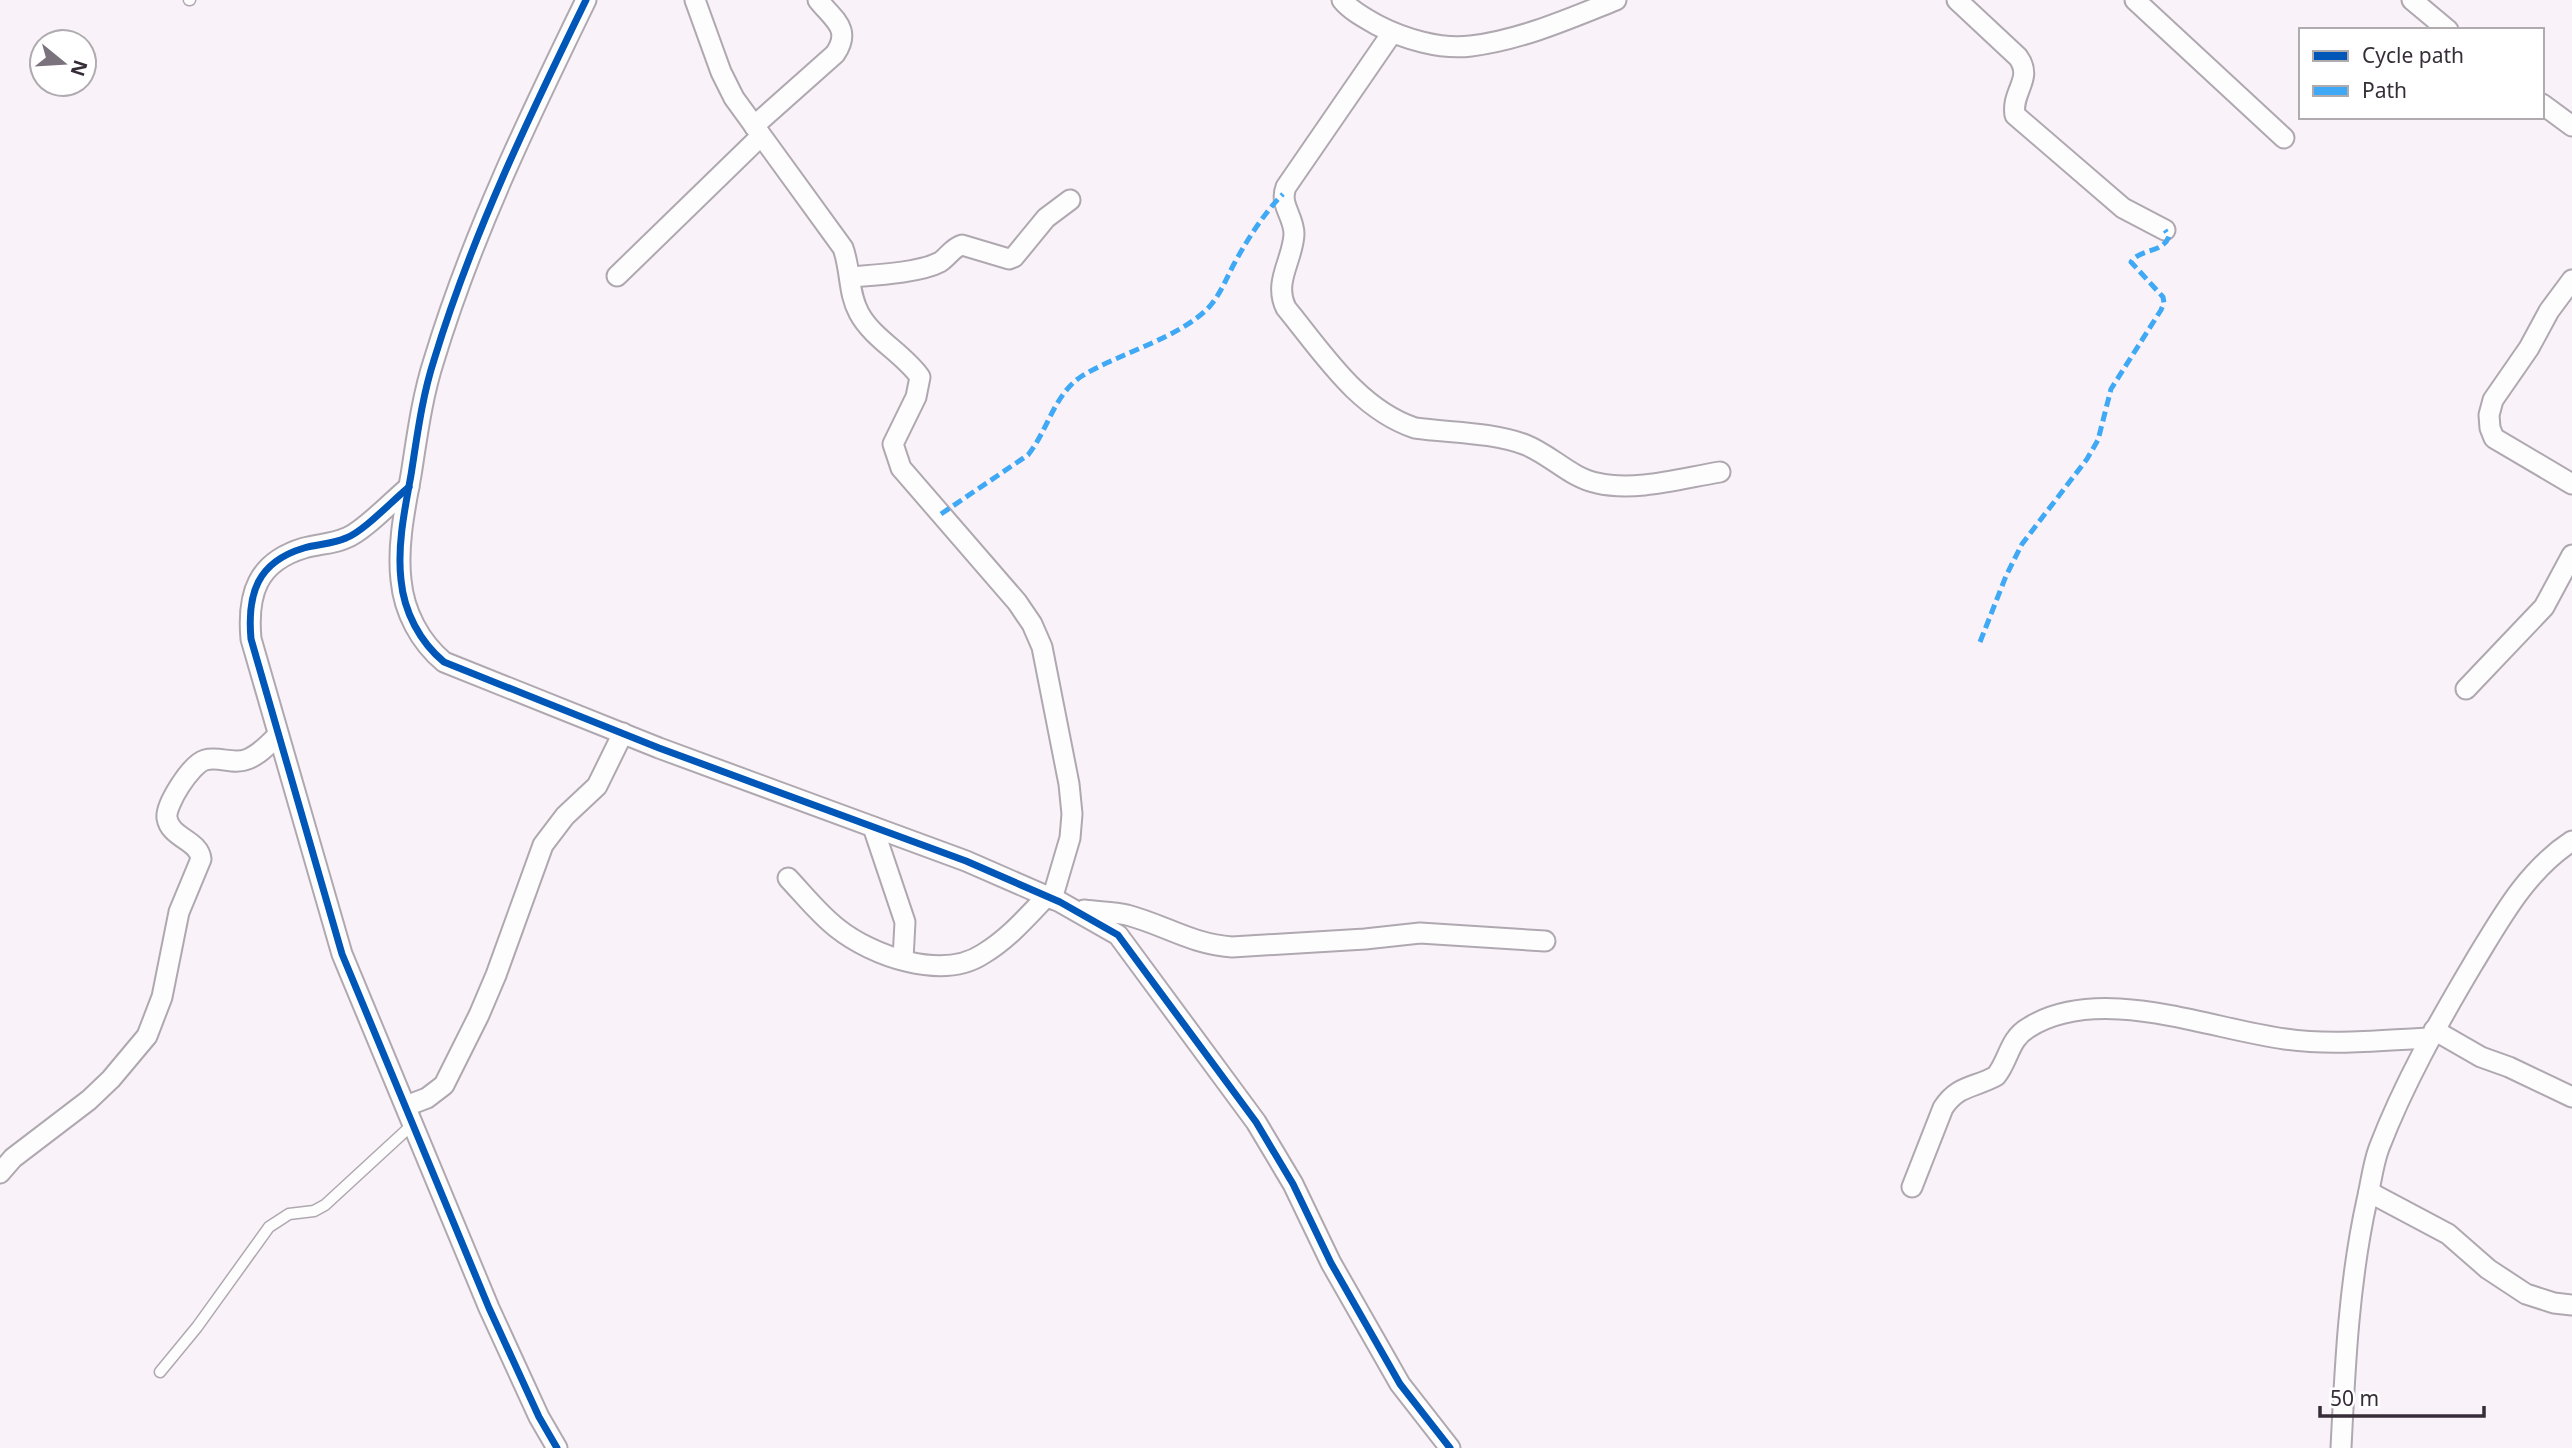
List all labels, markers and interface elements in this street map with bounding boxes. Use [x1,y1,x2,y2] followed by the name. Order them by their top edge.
[28,28,98,98] north arrow
[2299,28,2544,119] legend
[2362,41,2464,69] text: Cycle path
[64,57,94,80] text: N
[2362,76,2407,104] text: Path
[2320,1374,2484,1418] scale bar
[2330,1384,2379,1412] text: 50 m

